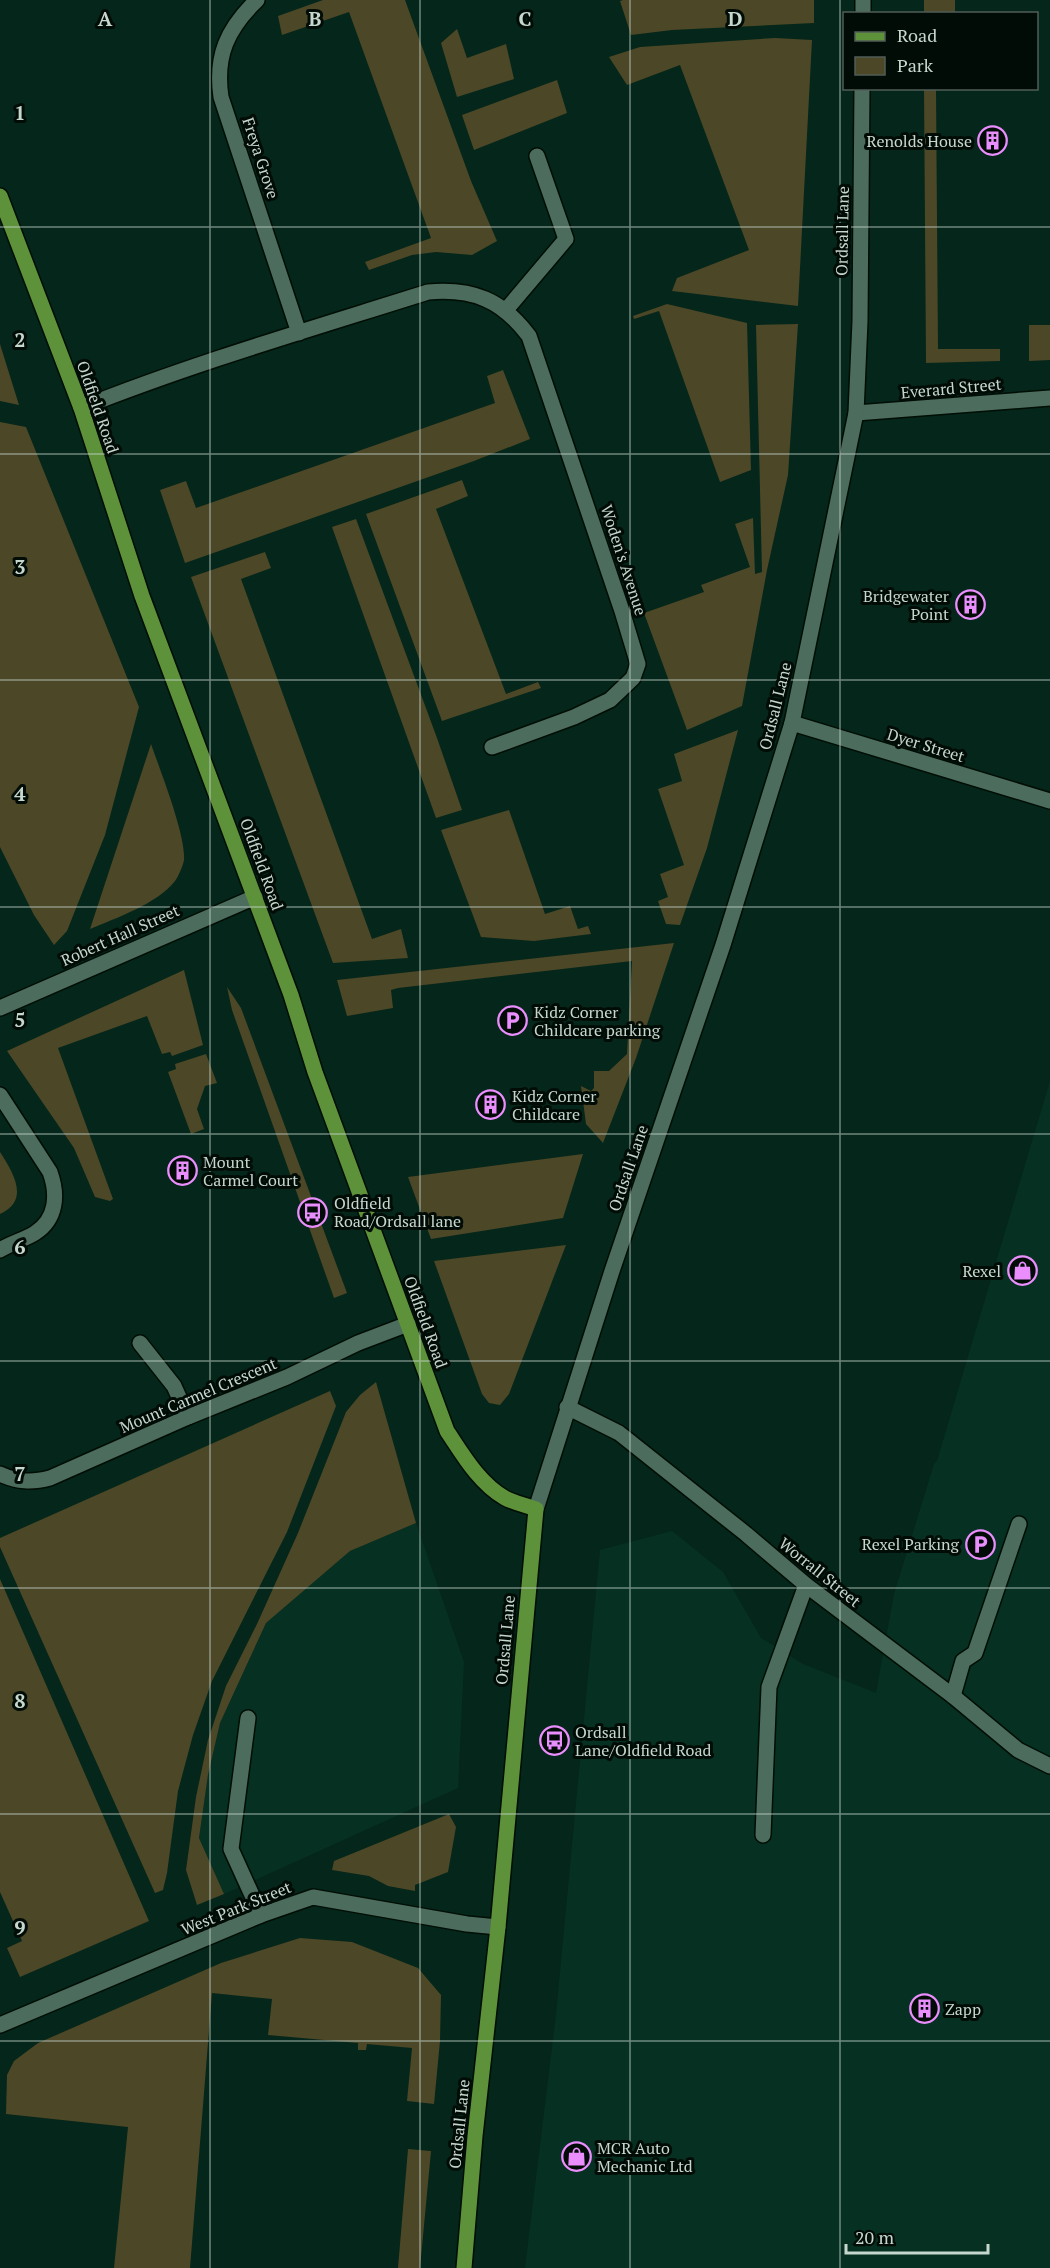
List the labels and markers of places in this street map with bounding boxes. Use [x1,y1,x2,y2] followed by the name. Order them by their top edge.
[977,125,1009,157] building icon: Renolds House
[867,130,972,152] place label: Renolds House
[863,585,950,625] place label: Bridgewater Point
[954,589,986,621] building icon: Bridgewater Point
[534,1001,661,1041] place label: Kidz Corner Childcare parking
[497,1005,529,1037] parking icon: Kidz Corner Childcare parking
[512,1085,597,1125] place label: Kidz Corner Childcare
[475,1089,507,1121] building icon: Kidz Corner Childcare
[203,1151,298,1191] place label: Mount Carmel Court
[166,1155,198,1187] building icon: Mount Carmel Court
[334,1192,461,1232] place label: Oldfield Road/Ordsall lane
[297,1196,329,1228] bus stop icon: Oldfield Road/Ordsall lane
[1006,1255,1038,1287] shop icon: Rexel
[962,1260,1001,1282] place label: Rexel
[964,1528,996,1560] parking icon: Rexel Parking
[862,1533,960,1555] place label: Rexel Parking
[575,1721,712,1761] place label: Ordsall Lane/Oldfield Road
[538,1725,570,1757] bus stop icon: Ordsall Lane/Oldfield Road
[908,1993,940,2025] building icon: Zapp
[945,1998,981,2020] place label: Zapp
[597,2137,693,2177] place label: MCR Auto Mechanic Ltd
[560,2141,592,2173] shop icon: MCR Auto Mechanic Ltd

